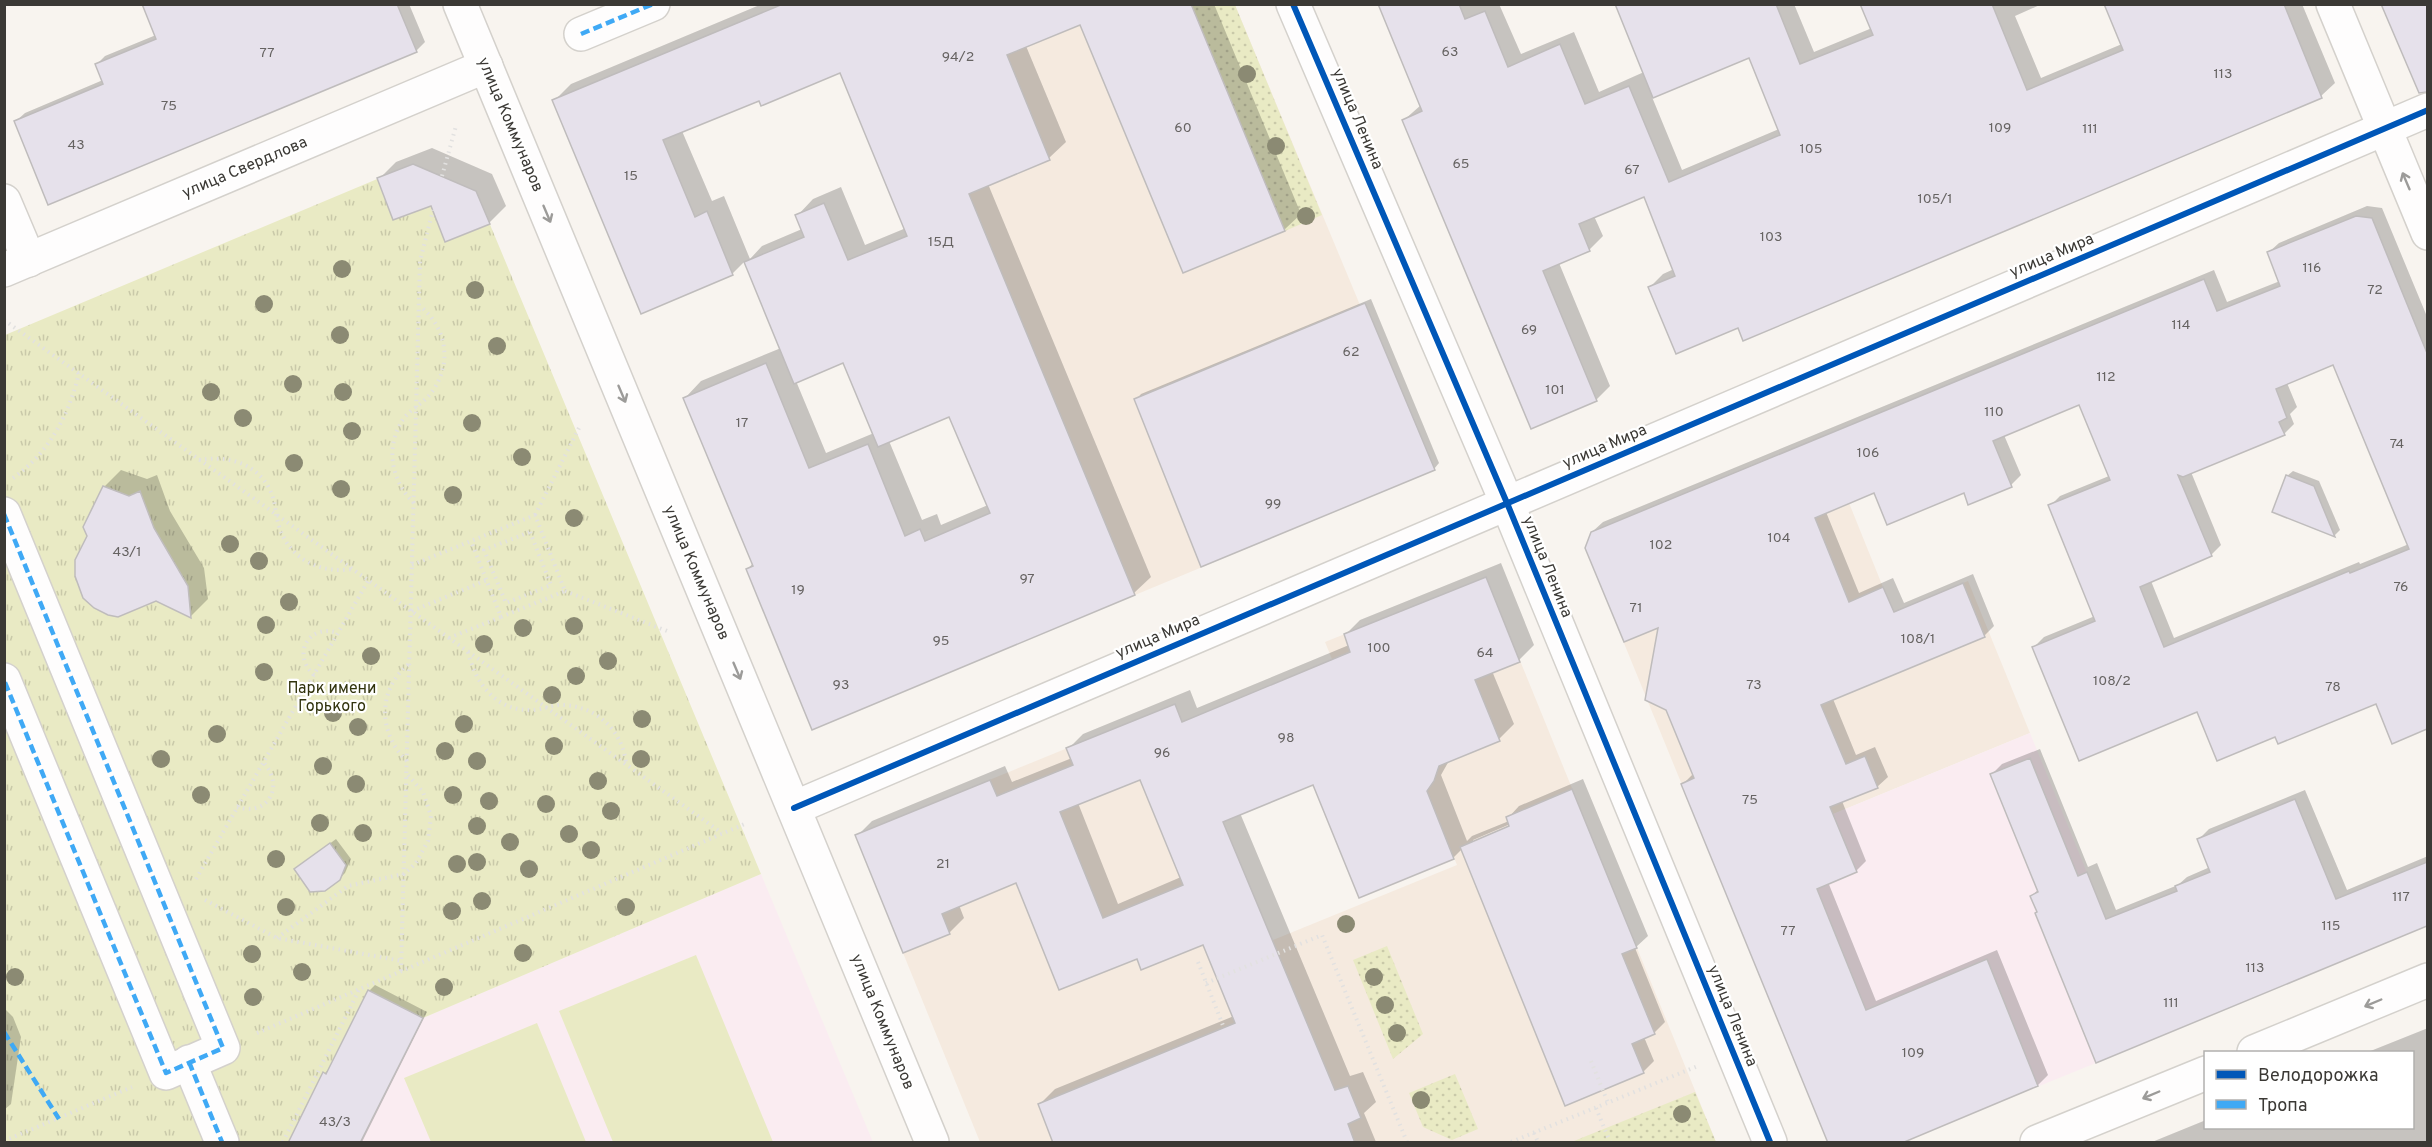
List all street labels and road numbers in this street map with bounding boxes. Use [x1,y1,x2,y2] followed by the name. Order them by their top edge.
[473,55,547,195] street label: улица Коммунаров
[1327,65,1387,173] street label: улица Ленина
[179,133,311,203] street label: улица Свердлова
[2007,229,2097,283] street label: улица Мира
[1560,420,1650,474] street label: улица Мира
[659,503,733,643] street label: улица Коммунаров
[1518,513,1576,621] street label: улица Ленина
[1113,610,1203,664] street label: улица Мира
[846,951,918,1093] street label: улица Коммунаров
[1703,962,1761,1070] street label: улица Ленина

